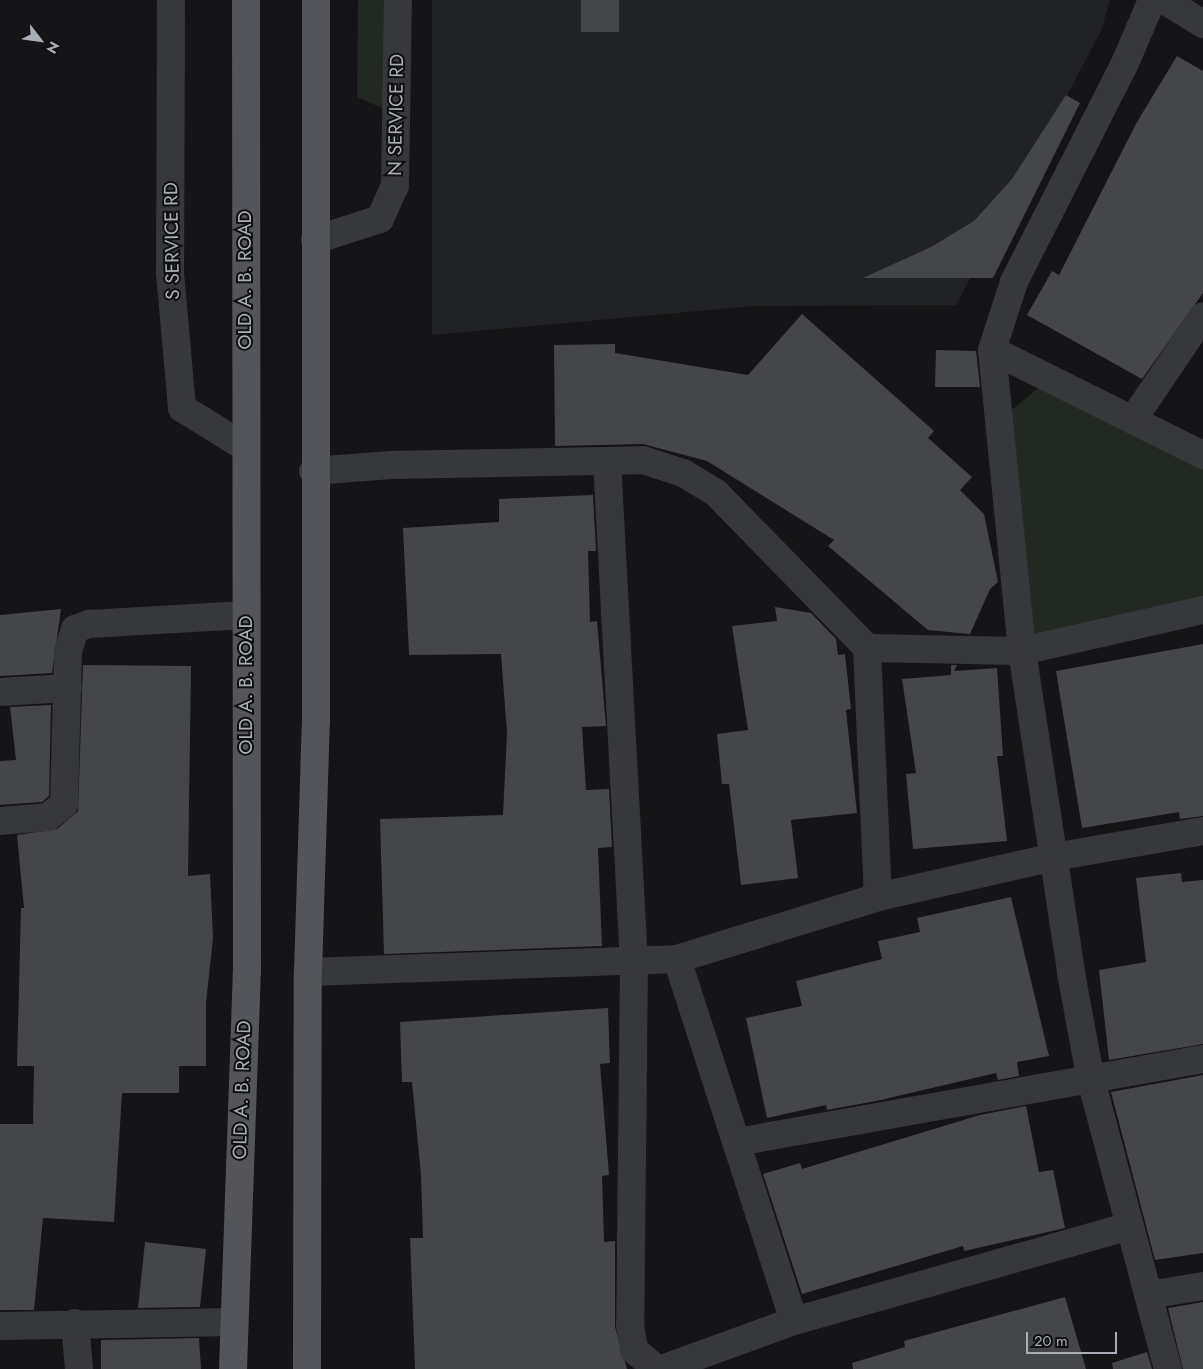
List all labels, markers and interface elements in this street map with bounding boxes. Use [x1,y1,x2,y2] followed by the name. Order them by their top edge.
[15,15,65,65] north arrow
[42,38,64,57] text: N
[384,54,408,176] street label: N SERVICE RD
[160,182,184,300] street label: S SERVICE RD
[234,211,256,349] street label: OLD A. B. ROAD
[235,616,257,754] street label: OLD A. B. ROAD
[228,1020,256,1160] street label: OLD A. B. ROAD
[1028,1322,1119,1354] scale bar
[1034,1330,1068,1352] text: 20 m

